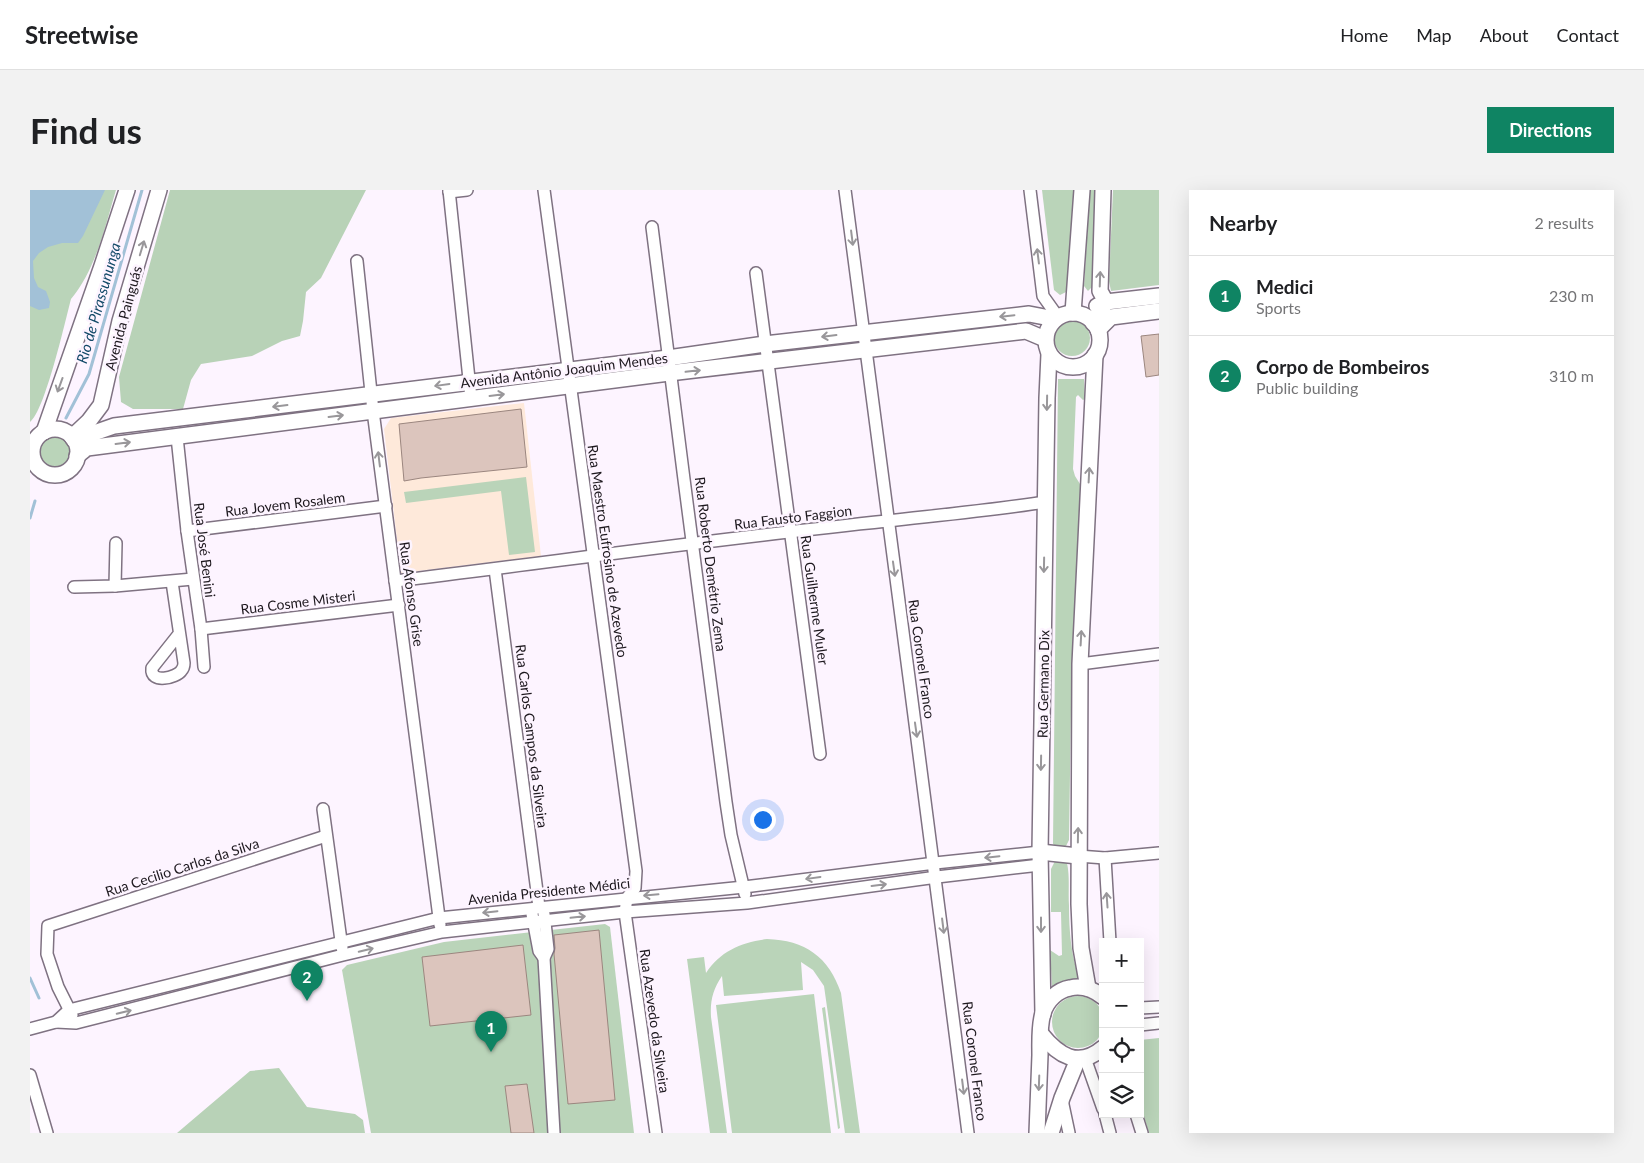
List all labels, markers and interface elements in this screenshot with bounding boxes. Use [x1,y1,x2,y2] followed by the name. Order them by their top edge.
[25,20,138,49] text: Streetwise
[1340,24,1388,46] text: Home
[1416,24,1452,46] text: Map
[1480,24,1529,46] text: About
[1557,24,1619,46] text: Contact
[1487,107,1614,153] button: Directions
[30,109,142,151] text: Find us
[1209,210,1277,235] text: Nearby
[1534,213,1594,232] text: 2 results
[847,230,857,246] one-way arrow
[72,240,124,365] water label: Rio de Pirassununga
[137,240,147,256] one-way arrow
[1033,248,1043,264] one-way arrow
[101,264,145,372] street label: Avenida Painguás
[1095,271,1105,288] one-way arrow
[1256,275,1313,298] text: Medici
[1220,286,1230,305] text: 1
[1549,286,1594,305] text: 230 m
[1256,298,1301,317] text: Sports
[1000,311,1016,321] one-way arrow
[821,331,837,341] one-way arrow
[459,349,669,391] street label: Avenida Antônio Joaquim Mendes
[1256,355,1429,378] text: Corpo de Bombeiros
[685,366,701,376] one-way arrow
[1220,366,1230,385] text: 2
[1549,366,1594,385] text: 310 m
[55,377,64,392] one-way arrow
[1256,378,1358,397] text: Public building
[434,380,450,390] one-way arrow
[489,390,505,400] one-way arrow
[1042,394,1052,410] one-way arrow
[273,401,289,411] one-way arrow
[328,411,344,421] one-way arrow
[115,438,131,448] one-way arrow
[585,443,631,659] street label: Rua Maestro Eufrosino de Azevedo
[374,451,384,467] one-way arrow
[1084,468,1093,484] one-way arrow
[692,476,730,652] street label: Rua Roberto Demétrio Zema
[224,488,346,520] street label: Rua Jovem Rosalem
[191,501,219,599] street label: Rua José Benini
[733,501,853,533] street label: Rua Fausto Faggion
[797,534,833,666] street label: Rua Guilherme Muler
[396,541,428,647] street label: Rua Afonso Grise
[1040,557,1049,573] one-way arrow
[889,561,899,577] one-way arrow
[240,587,356,617] street label: Rua Cosme Misteri
[905,598,939,720] street label: Rua Coronel Franco
[1034,630,1052,738] street label: Rua Germano Dix
[1077,630,1086,646] one-way arrow
[512,643,552,829] street label: Rua Carlos Campos da Silveira
[911,721,921,737] one-way arrow
[1037,754,1046,770] one-way arrow
[750,807,776,833] your location
[1073,827,1083,844] one-way arrow
[103,834,261,900] street label: Rua Cecilio Carlos da Silva
[984,852,1000,862] one-way arrow
[805,873,821,883] one-way arrow
[467,874,631,908] street label: Avenida Presidente Médici
[870,880,886,890] one-way arrow
[644,891,660,900] one-way arrow
[1103,892,1112,908] one-way arrow
[482,908,498,917] one-way arrow
[570,912,586,922] one-way arrow
[1036,916,1046,933] one-way arrow
[938,917,948,933] one-way arrow
[1099,938,1144,1118] map controls
[1099,938,1144,983] button: +
[357,945,373,954] one-way arrow
[636,948,674,1094] street label: Rua Azevedo da Silveira
[291,960,323,1001] pin: 2
[1099,983,1144,1028] button: −
[959,1000,991,1122] street label: Rua Coronel Franco
[115,1006,131,1016] one-way arrow
[475,1011,507,1052] pin: 1
[1099,1028,1144,1073] button: locate
[1099,1073,1144,1118] button: layers
[1034,1074,1044,1091] one-way arrow
[958,1079,968,1095] one-way arrow

